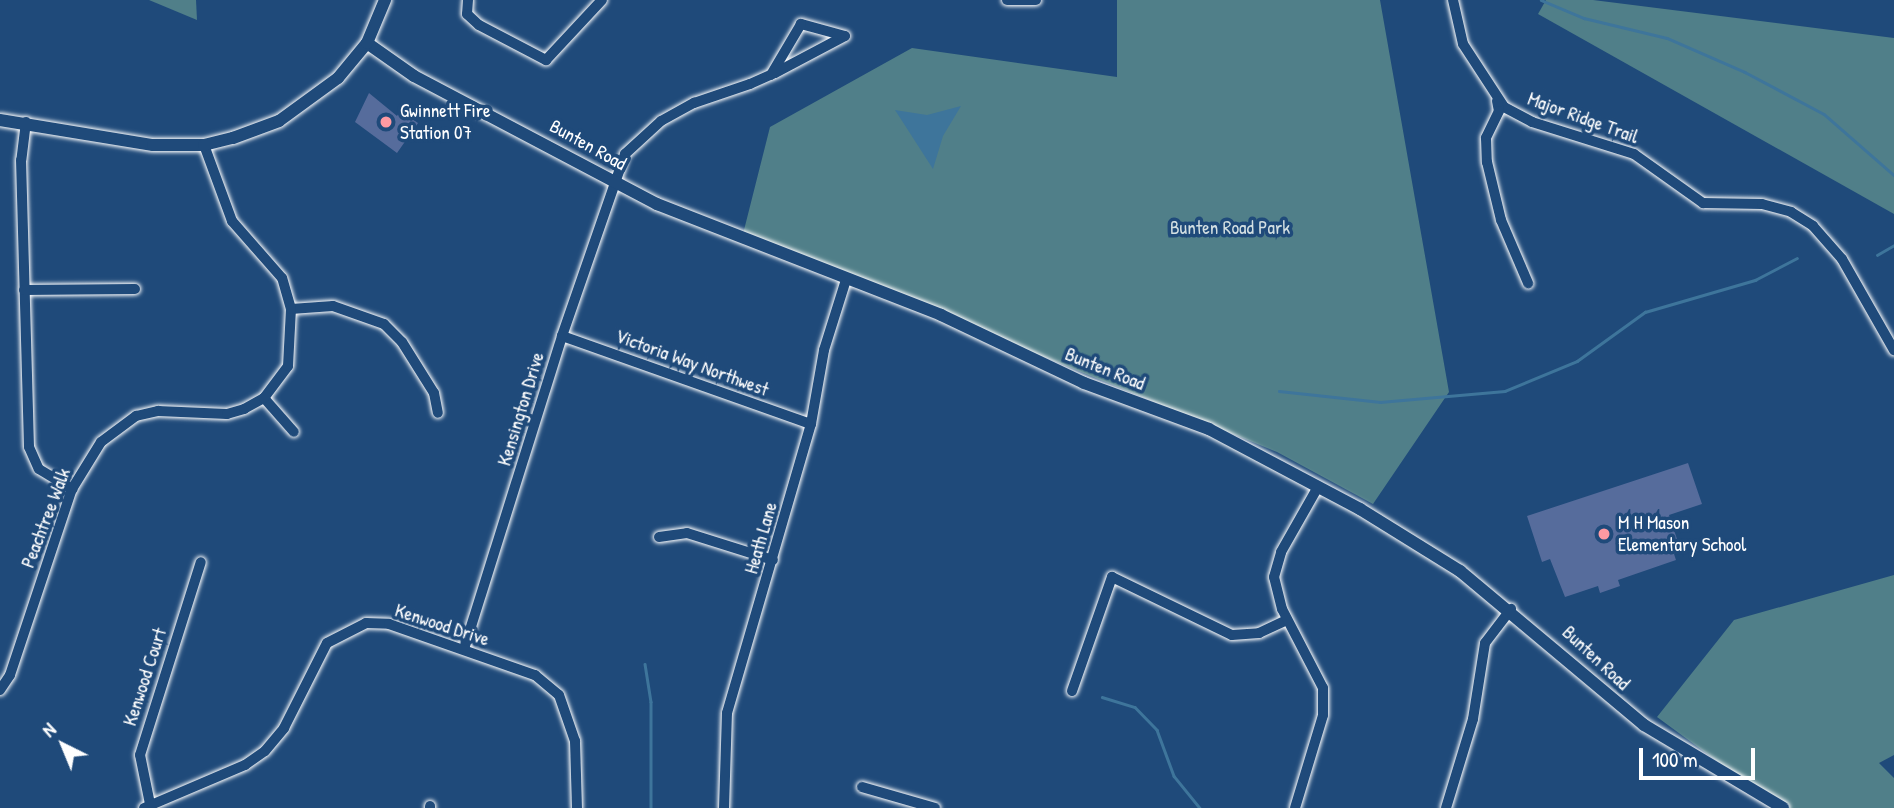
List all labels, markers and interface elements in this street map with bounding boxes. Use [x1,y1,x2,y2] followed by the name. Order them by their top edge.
[1525,87,1641,149] street label: Major Ridge Trail
[400,100,491,144] place label: Gwinnett Fire Station 07
[378,114,394,130] marker: Gwinnett Fire Station 07
[546,115,630,175] street label: Bunten Road
[1170,217,1290,239] park label: Bunten Road Park
[612,325,772,401] street label: Victoria Way Northwest
[1062,343,1148,395] street label: Bunten Road
[493,349,549,469] street label: Kensington Drive
[17,465,75,571] street label: Peachtree Walk
[740,500,782,576] street label: Heath Lane
[1618,512,1746,556] place label: M H Mason Elementary School
[1596,526,1612,542] marker: M H Mason Elementary School
[392,599,492,651] street label: Kenwood Drive
[1558,621,1634,695] street label: Bunten Road
[118,625,172,729] street label: Kenwood Court
[28,710,98,780] north arrow
[36,717,61,743] text: N
[1642,734,1758,778] scale bar
[1652,745,1698,774] text: 100 m

